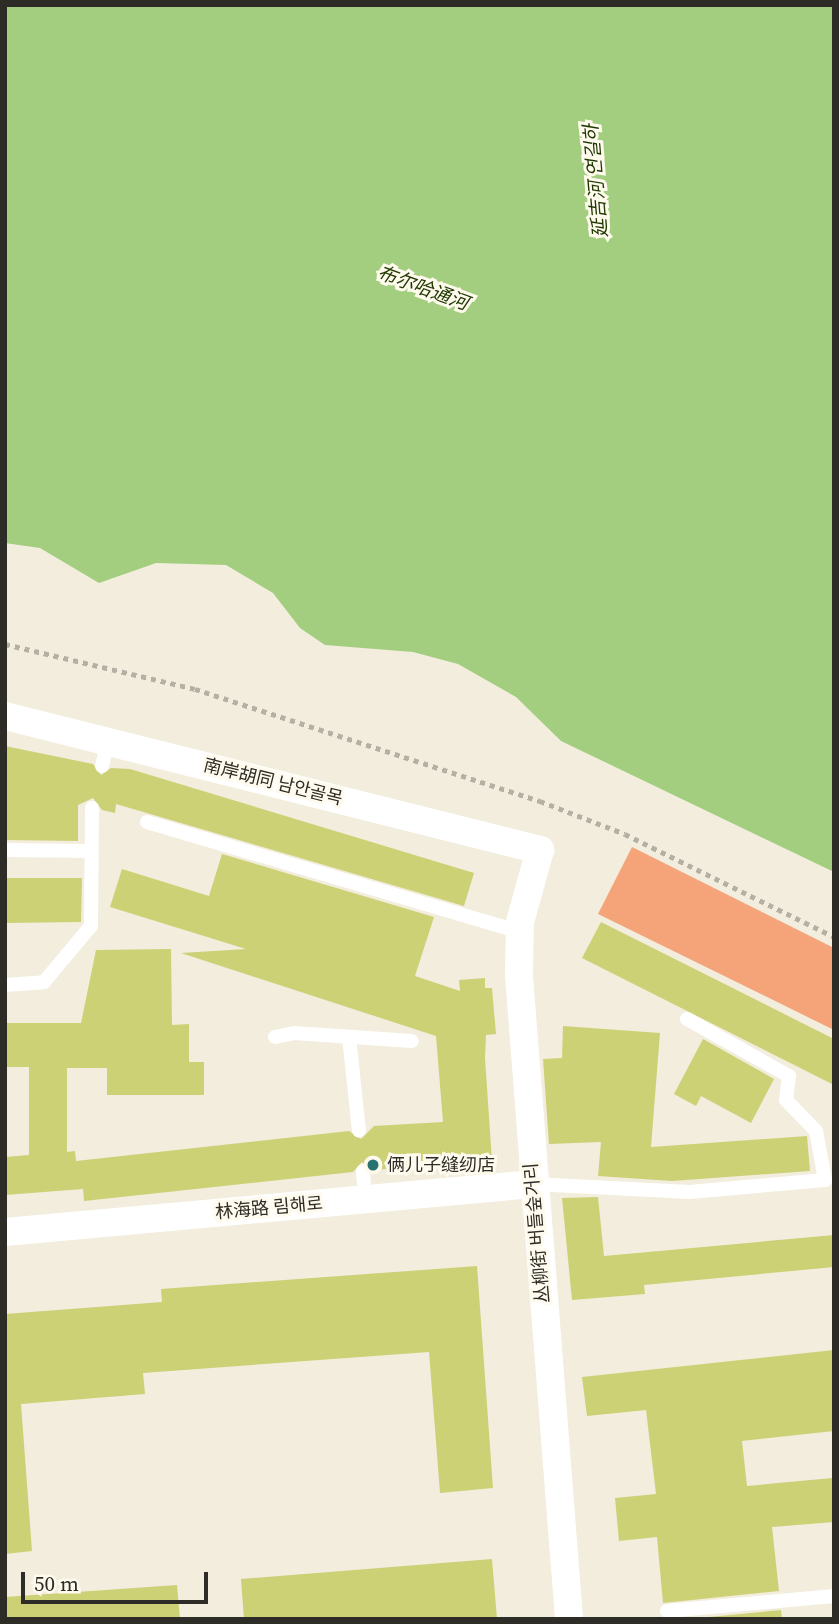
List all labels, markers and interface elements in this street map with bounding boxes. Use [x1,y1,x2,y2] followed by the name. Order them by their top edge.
[580,123,612,239] water label: 延吉河 연길하
[374,261,472,315] water label: 布尔哈通河
[201,754,345,810] street label: 南岸胡同 남안골목
[387,1154,495,1176] place label: 俩儿子缝纫店
[365,1157,381,1173] marker: 俩儿子缝纫店
[520,1162,554,1304] street label: 丛柳街 버들숲거리
[214,1193,324,1223] street label: 林海路 림해로
[24,1558,212,1602] scale bar
[34,1569,79,1598] text: 50 m

